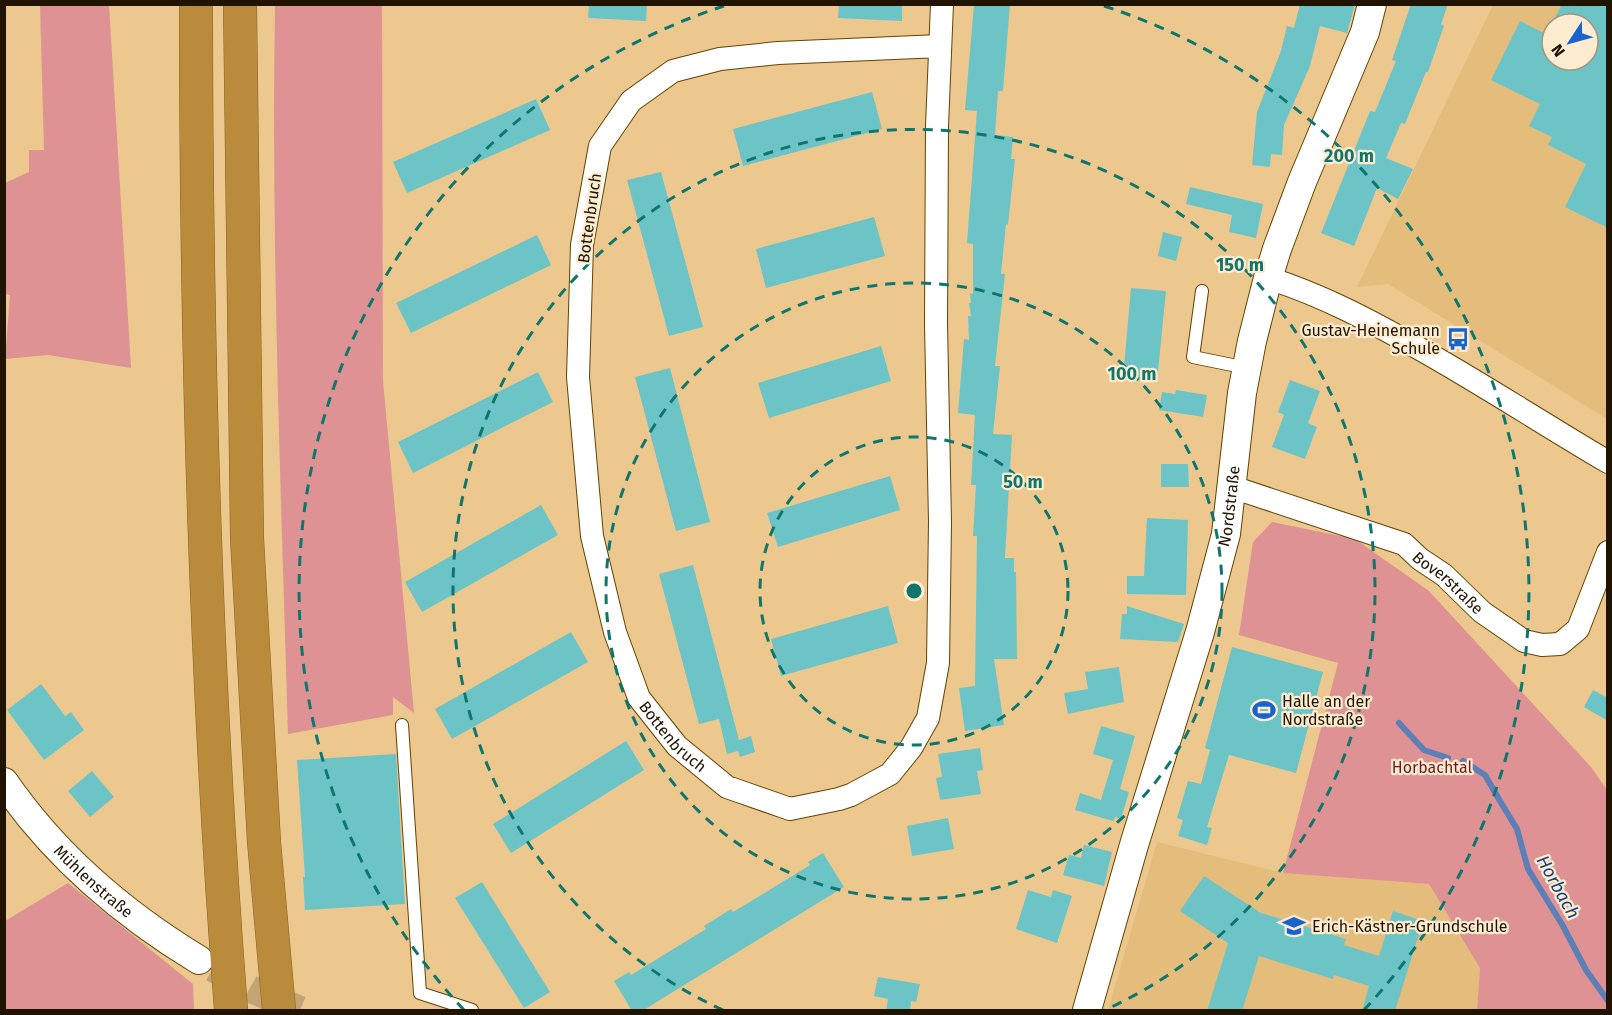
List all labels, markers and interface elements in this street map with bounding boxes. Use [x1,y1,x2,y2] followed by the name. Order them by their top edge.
[1540,12,1600,72] north arrow
[1547,41,1569,60] text: N
[1324,145,1374,167] text: 200 m
[574,172,605,264] street label: Bottenbruch
[1216,254,1264,276] text: 150 m
[1301,321,1440,358] place label: Gustav-Heinemann Schule
[1445,326,1471,352] bus stop icon: Gustav-Heinemann Schule
[1108,363,1156,385] text: 100 m
[1214,465,1244,549] street label: Nordstraße
[1003,471,1043,493] text: 50 m
[1408,548,1487,618] street label: Boverstraße
[904,581,924,601] centre of rings
[1282,692,1371,729] place label: Halle an der Nordstraße
[635,697,710,776] street label: Bottenbruch
[1251,697,1277,723] sports icon: Halle an der Nordstraße
[1392,758,1472,777] park label: Horbachtal
[50,841,137,922] street label: Mühlenstraße
[1532,851,1584,923] water label: Horbach
[1281,913,1307,939] school or university icon: Erich-Kästner-Grundschule
[1312,917,1508,936] place label: Erich-Kästner-Grundschule

